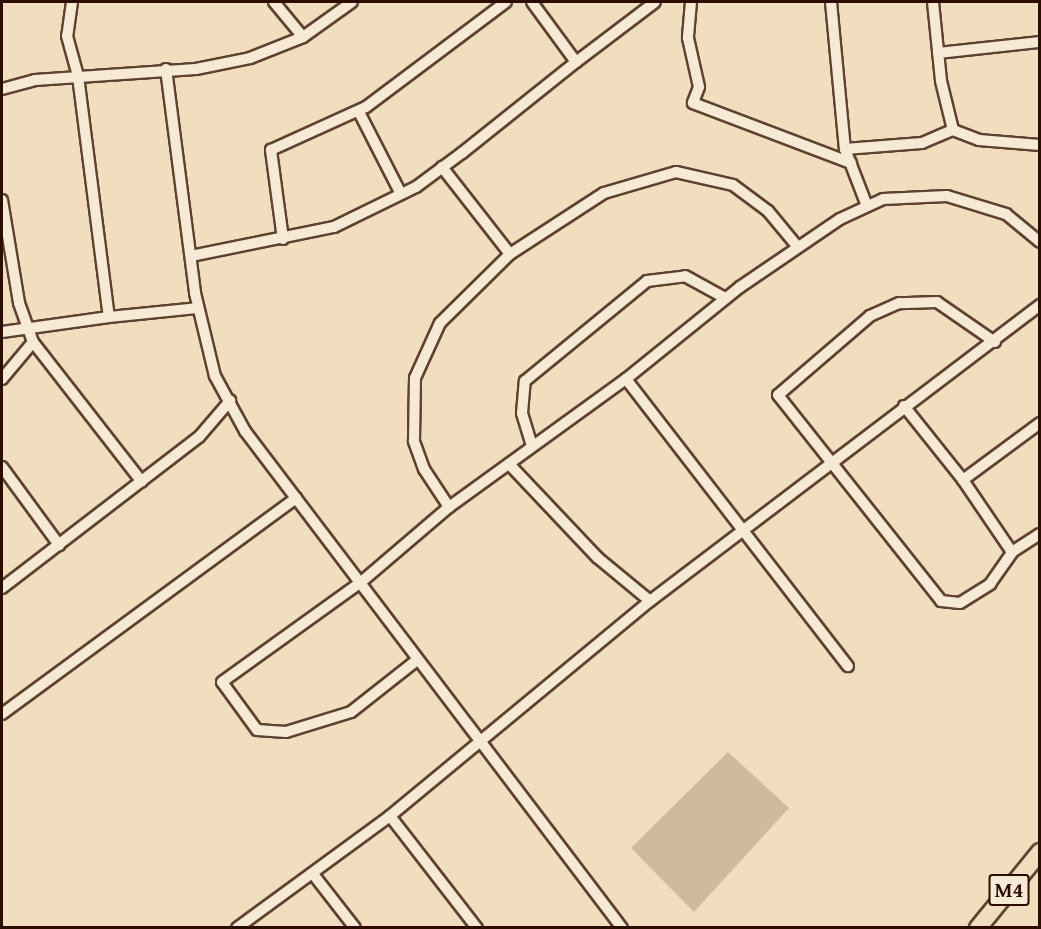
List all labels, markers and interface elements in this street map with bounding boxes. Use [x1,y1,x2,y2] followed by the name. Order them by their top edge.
[988,872,1030,908] road number: M4

